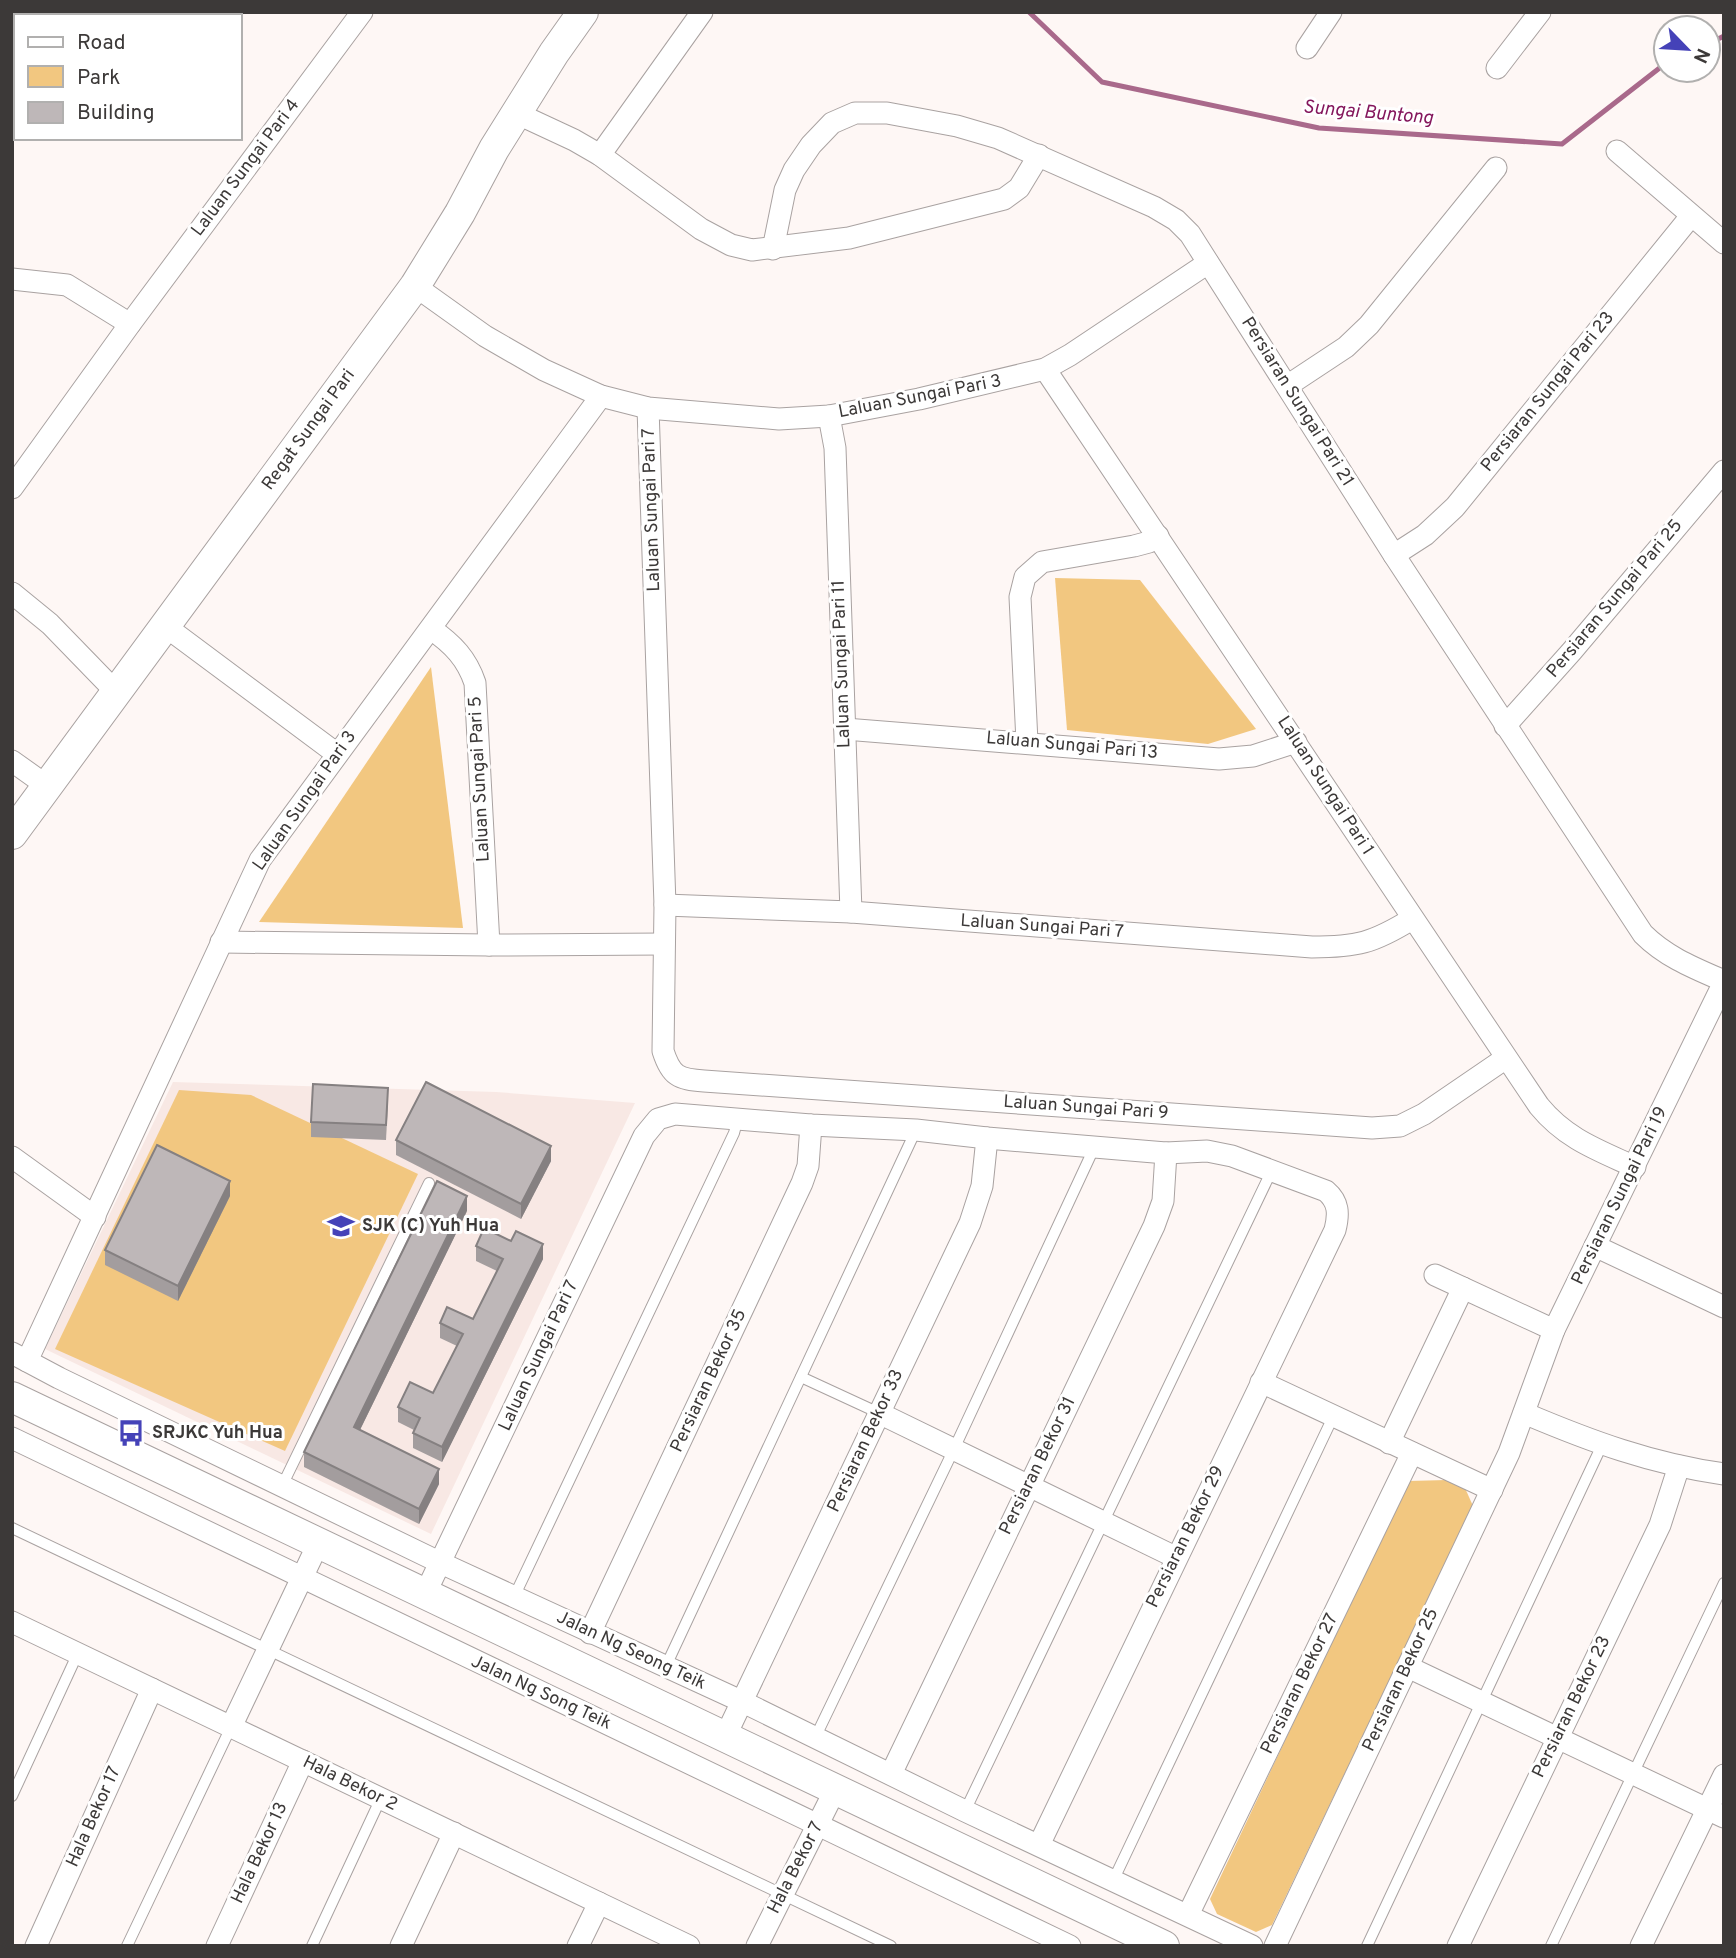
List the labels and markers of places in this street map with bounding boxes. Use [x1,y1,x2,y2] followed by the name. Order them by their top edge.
[326,1211,356,1241] school or university icon: SJK (C) Yuh Hua
[362,1215,499,1238] place label: SJK (C) Yuh Hua
[116,1418,146,1448] bus stop icon: SRJKC Yuh Hua
[152,1422,283,1445] place label: SRJKC Yuh Hua

